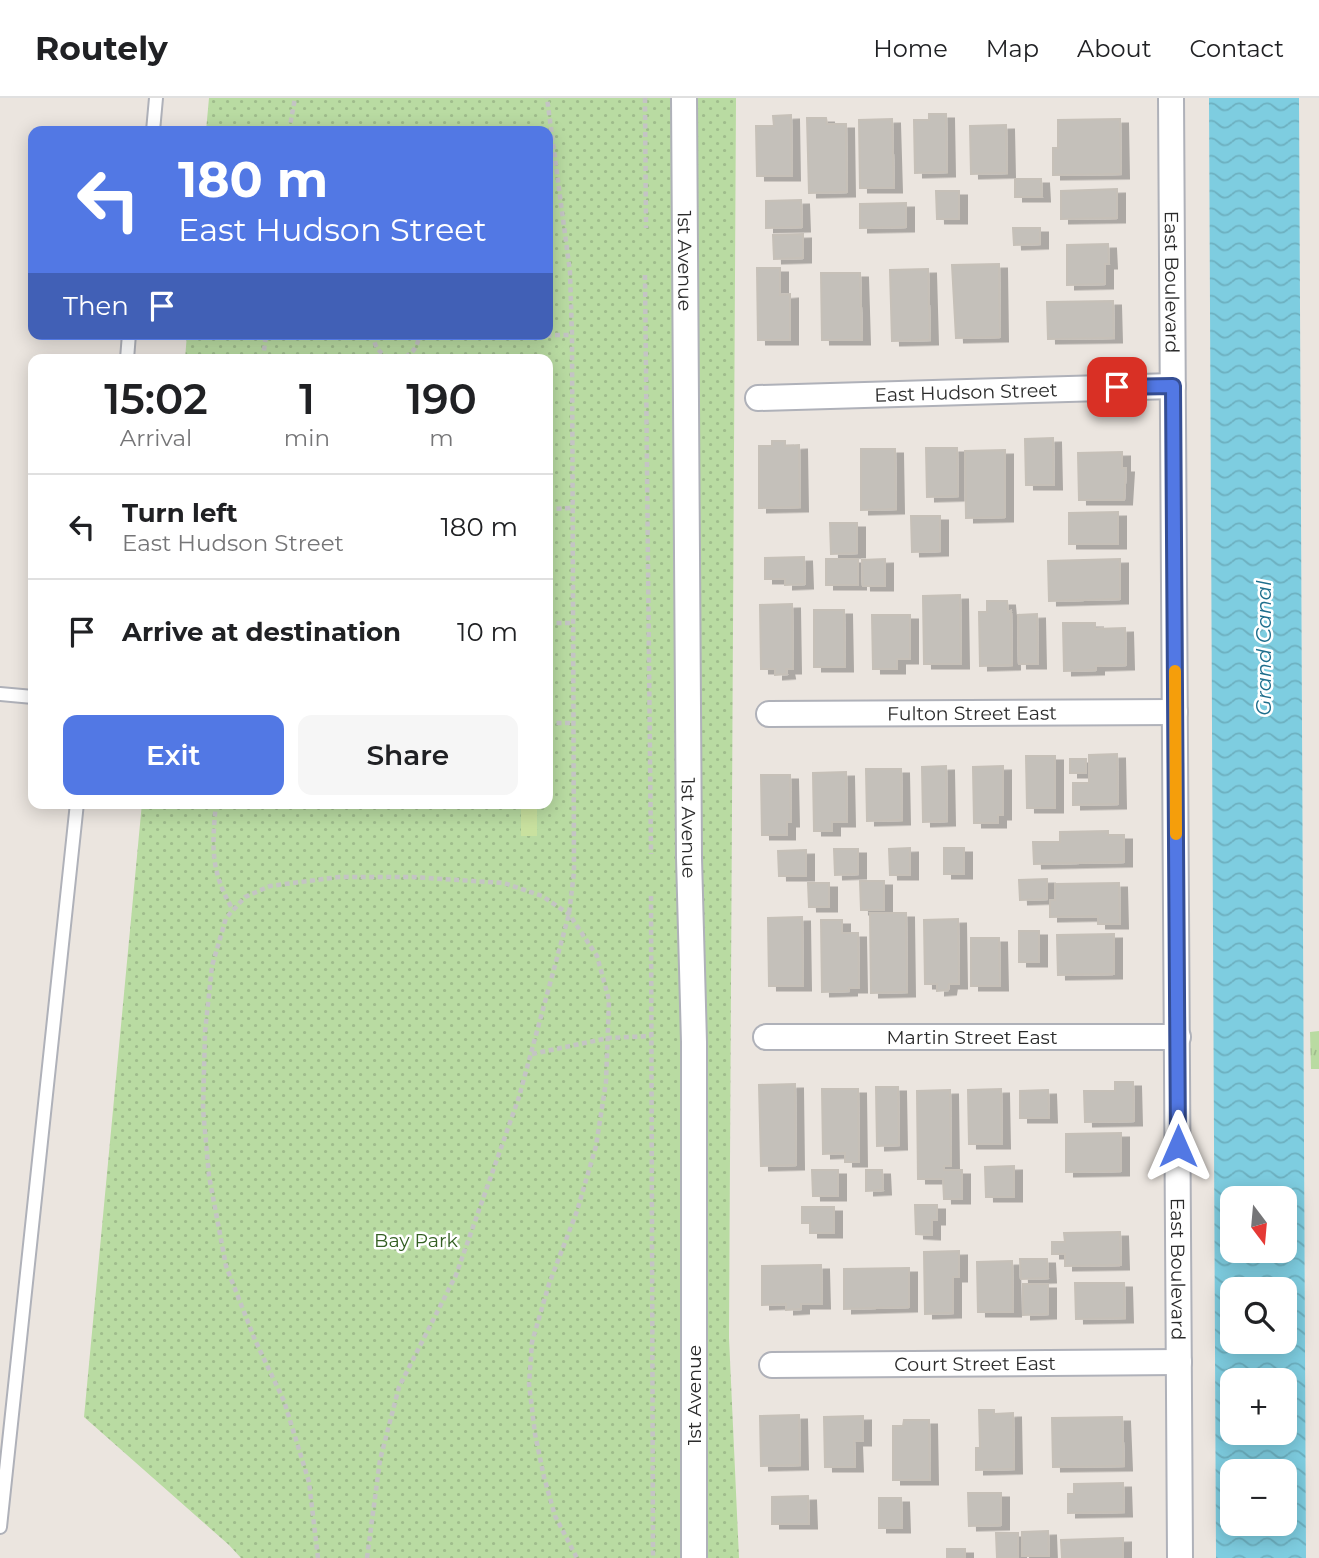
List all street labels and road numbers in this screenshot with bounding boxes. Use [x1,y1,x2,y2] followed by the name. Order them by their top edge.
[673,211,697,311] street label: 1st Avenue
[1160,211,1184,353] street label: East Boulevard
[874,378,1058,406] street label: East Hudson Street
[887,701,1057,725] street label: Fulton Street East
[677,778,701,879] street label: 1st Avenue
[886,1026,1058,1049] street label: Martin Street East
[1166,1198,1190,1340] street label: East Boulevard
[683,1345,706,1445] street label: 1st Avenue
[894,1351,1056,1376] street label: Court Street East

